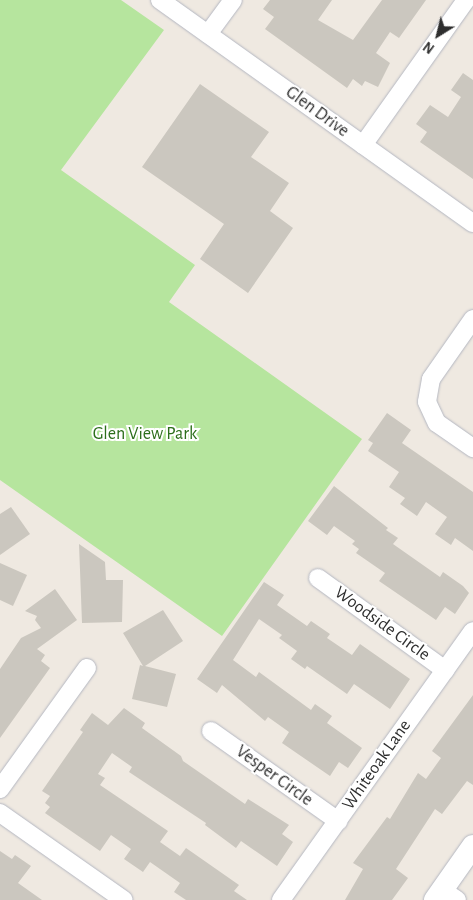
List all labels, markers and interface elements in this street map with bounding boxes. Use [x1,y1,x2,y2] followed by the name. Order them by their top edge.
[413,10,463,60] north arrow
[421,39,437,56] text: N
[281,82,353,142] street label: Glen Drive
[93,423,197,445] park label: Glen View Park
[330,582,434,666] street label: Woodside Circle
[338,716,416,814] street label: Whiteoak Lane
[231,741,317,811] street label: Vesper Circle

